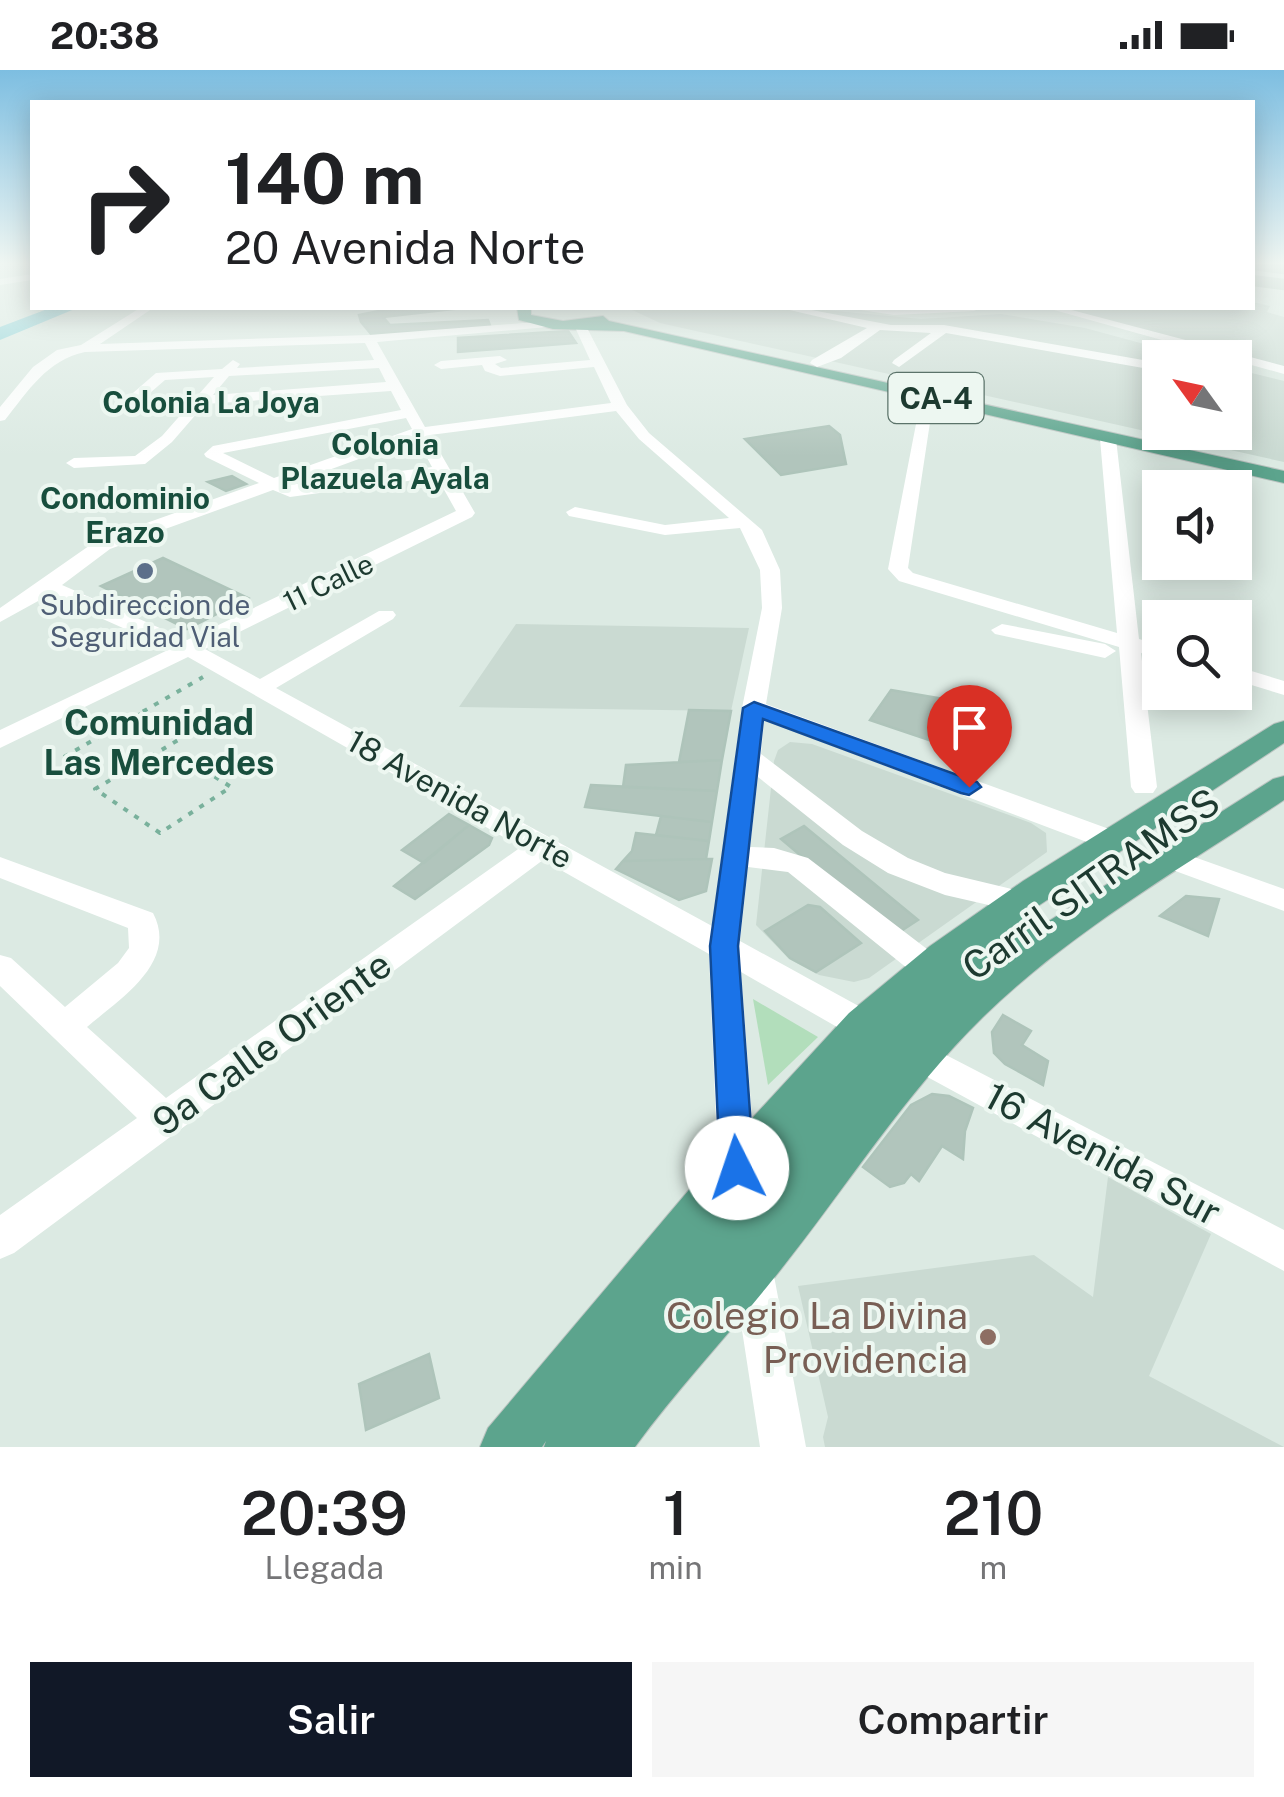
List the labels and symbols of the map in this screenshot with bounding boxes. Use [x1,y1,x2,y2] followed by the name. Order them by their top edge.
[1142,340,1252,450] north arrow
[888,373,984,423] road number: CA-4
[102,384,320,420] district label: Colonia La Joya
[280,426,490,496] district label: Colonia Plazuela Ayala
[40,480,210,550] district label: Condominio Erazo
[278,546,378,618] street label: 11 Calle
[134,560,156,582] marker: Subdireccion de Seguridad Vial
[40,588,250,653] place label: Subdireccion de Seguridad Vial
[927,685,1012,788] pin
[43,702,275,783] district label: Comunidad Las Mercedes
[341,722,579,876] street label: 18 Avenida Norte
[954,779,1228,989] street label: Carril SITRAMSS
[144,942,400,1144] street label: 9a Calle Oriente
[978,1073,1228,1235] street label: 16 Avenida Sur
[685,1116,789,1220] position arrow
[666,1293,968,1382] place label: Colegio La Divina Providencia
[977,1326,999,1348] marker: Colegio La Divina Providencia

